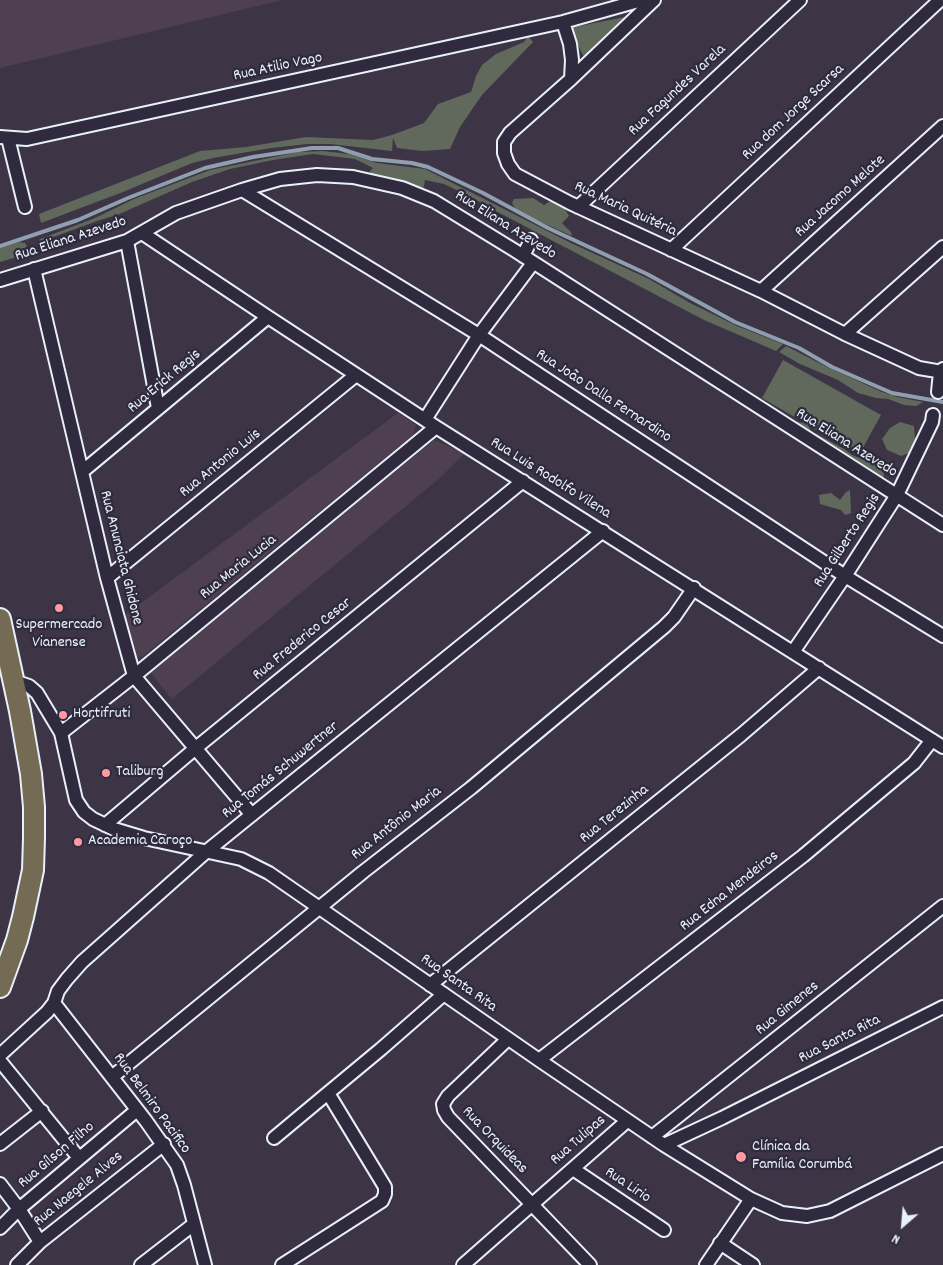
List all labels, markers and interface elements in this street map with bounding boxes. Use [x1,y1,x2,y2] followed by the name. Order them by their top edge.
[625,41,731,141] street label: Rua Fagundes Varela
[232,49,324,87] street label: Rua Atilio Vago
[739,61,849,165] street label: Rua dom Jorge Scarsa
[792,151,890,243] street label: Rua Jacomo Melote
[571,178,679,242] street label: Rua Maria Quitéria
[451,187,559,265] street label: Rua Eliana Azevedo
[13,213,129,267] street label: Rua Eliana Azevedo
[124,346,206,418] street label: Rua Erick Regis
[532,346,674,448] street label: Rua João Dalla Fernardino
[792,405,900,483] street label: Rua Eliana Azevedo
[176,425,266,503] street label: Rua Antonio Luis
[486,434,614,524] street label: Rua Luis Rodolfo Vilena
[94,489,146,627] street label: Rua Anunciata Ghidone
[810,490,886,592] street label: Rua Gilberto Regis
[197,531,281,605] street label: Rua Maria Lucia
[250,594,356,686] street label: Rua Frederico Cesar
[53,602,65,614] marker: Supermercado Vianense
[16,616,102,654] place label: Supermercado Vianense
[73,705,130,725] place label: Hortifruti
[57,709,69,721] marker: Hortifruti
[219,718,343,824] street label: Rua Tomás Schuwertner
[116,763,163,783] place label: Taliburg
[100,767,112,779] marker: Taliburg
[577,781,653,849] street label: Rua Terezinha
[348,783,446,865] street label: Rua Antônio Maria
[88,832,192,852] place label: Academia Caroço
[72,836,84,848] marker: Academia Caroço
[677,847,783,937] street label: Rua Edna Mendeiros
[416,951,500,1017] street label: Rua Santa Rita
[752,978,824,1040] street label: Rua Gimenes
[796,1011,884,1069] street label: Rua Santa Rita
[108,1050,194,1158] street label: Rua Belmiro Pacifico
[457,1103,531,1179] street label: Rua Orquideas
[547,1112,611,1170] street label: Rua Tulipas
[15,1118,99,1194] street label: Rua Gílson Filho
[752,1138,852,1176] place label: Clínica da Família Corumbá
[30,1148,128,1232] street label: Rua Naegele Alves
[734,1150,748,1164] marker: Clínica da Família Corumbá
[600,1164,654,1208] street label: Rua Lirio
[878,1200,928,1250] north arrow
[889,1228,904,1249] text: N

